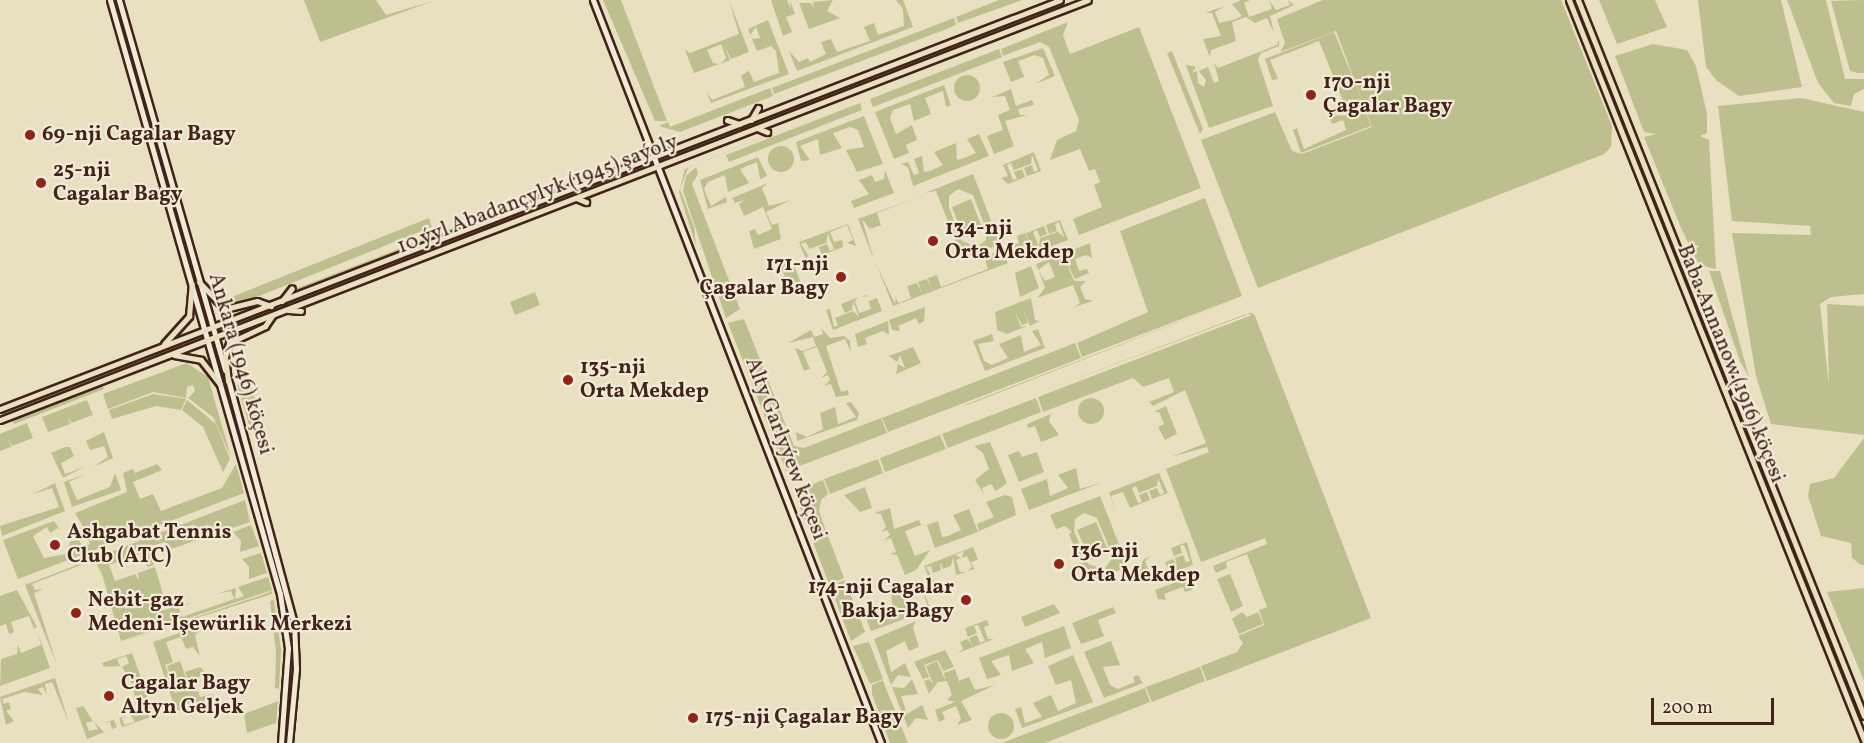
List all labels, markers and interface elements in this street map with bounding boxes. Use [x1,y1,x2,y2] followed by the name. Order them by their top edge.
[1323,70,1453,120] place label: 170-nji Çagalar Bagy
[1304,88,1318,102] marker: 170-nji Çagalar Bagy
[42,122,236,148] place label: 69-nji Cagalar Bagy
[23,128,37,142] marker: 69-nji Cagalar Bagy
[394,130,682,260] street label: 10 ýyl Abadançylyk (1945) şaýoly
[53,158,183,208] place label: 25-nji Cagalar Bagy
[34,176,48,190] marker: 25-nji Cagalar Bagy
[945,216,1074,266] place label: 134-nji Orta Mekdep
[926,234,940,248] marker: 134-nji Orta Mekdep
[1671,241,1789,487] street label: Baba Annanow (1916) köçesi
[699,252,829,302] place label: 171-nji Çagalar Bagy
[202,270,278,458] street label: Ankara (1946) köçesi
[834,270,848,284] marker: 171-nji Çagalar Bagy
[738,354,832,544] street label: Alty Garlyýew köçesi
[580,355,709,405] place label: 135-nji Orta Mekdep
[561,373,575,387] marker: 135-nji Orta Mekdep
[67,520,232,570] place label: Ashgabat Tennis Club (ATC)
[48,538,62,552] marker: Ashgabat Tennis Club (ATC)
[1071,539,1200,589] place label: 136-nji Orta Mekdep
[1052,557,1066,571] marker: 136-nji Orta Mekdep
[808,575,954,625] place label: 174-nji Cagalar Bakja-Bagy
[88,588,352,638] place label: Nebit-gaz Medeni-Işewürlik Merkezi
[959,593,973,607] marker: 174-nji Cagalar Bakja-Bagy
[69,606,83,620] marker: Nebit-gaz Medeni-Işewürlik Merkezi
[121,671,251,721] place label: Cagalar Bagy Altyn Geljek
[1654,686,1777,724] scale bar
[102,689,116,703] marker: Cagalar Bagy Altyn Geljek
[1662,696,1713,721] text: 200 m
[705,705,904,731] place label: 175-nji Çagalar Bagy
[686,711,700,725] marker: 175-nji Çagalar Bagy

